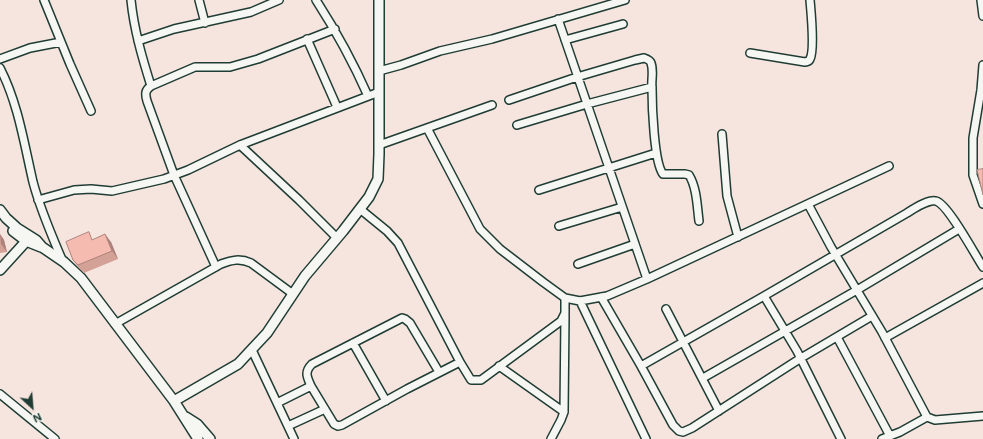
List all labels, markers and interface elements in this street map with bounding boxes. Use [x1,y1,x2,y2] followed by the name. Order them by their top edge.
[12,387,52,427] north arrow
[30,410,45,427] text: N

